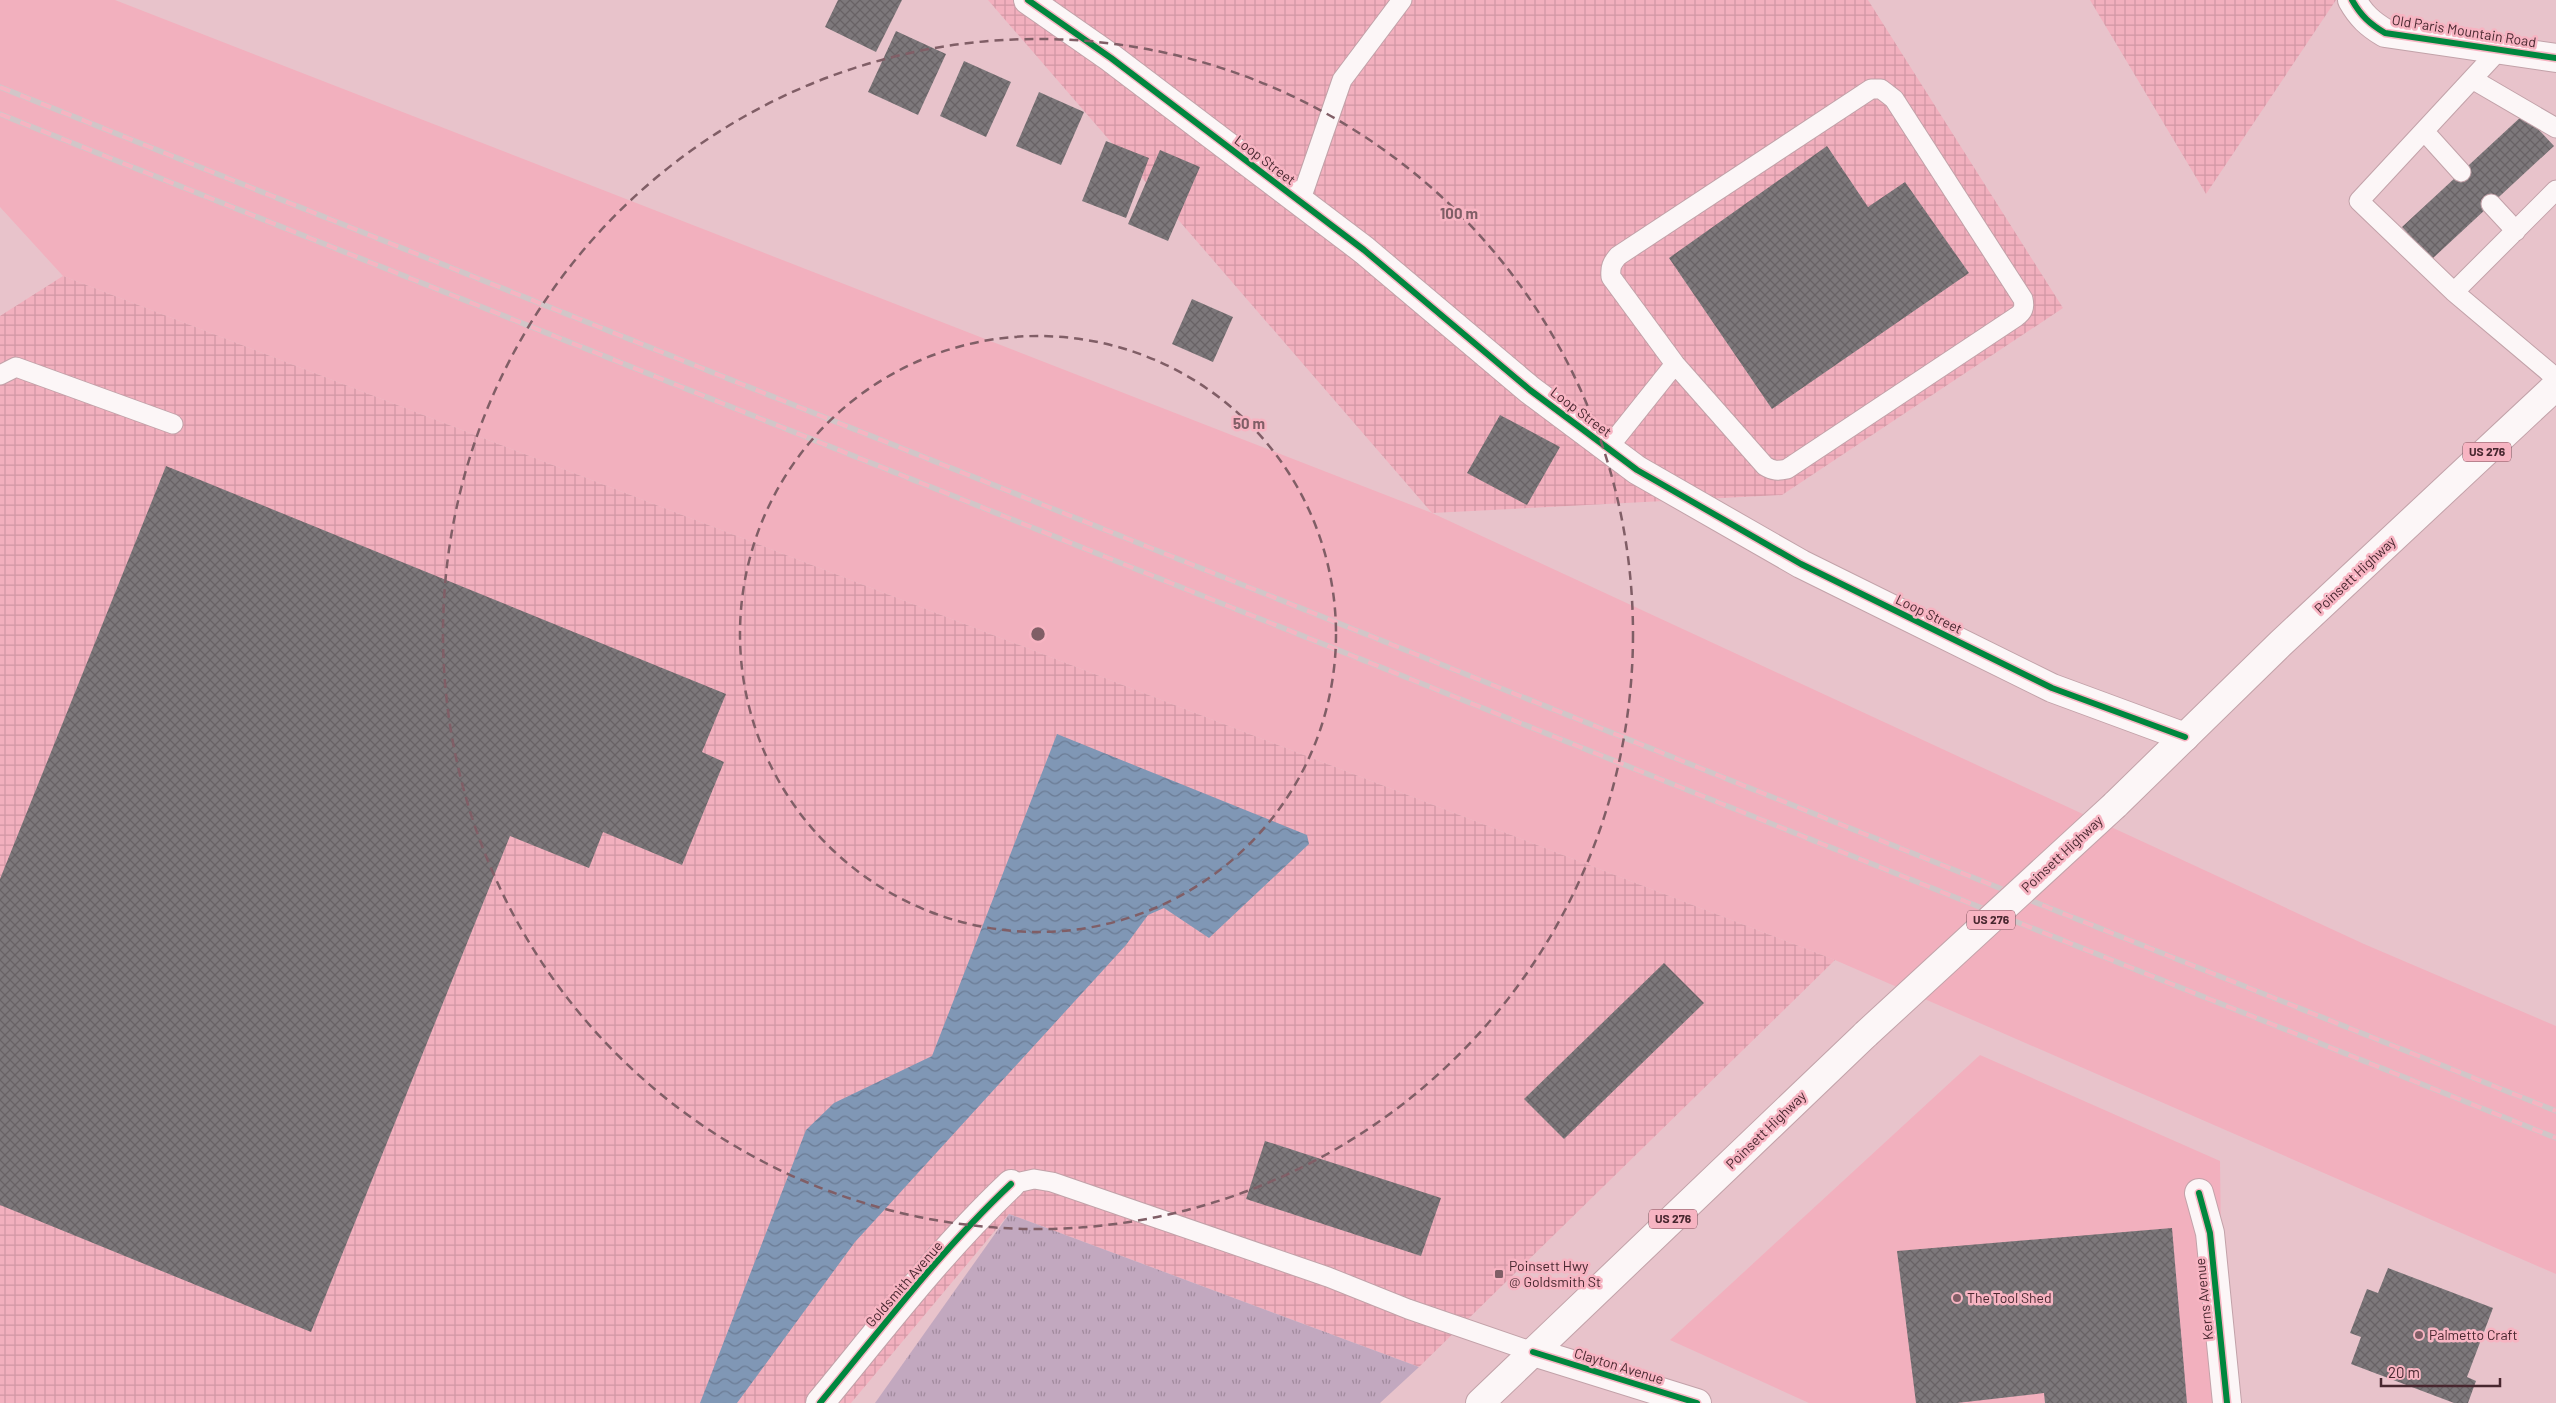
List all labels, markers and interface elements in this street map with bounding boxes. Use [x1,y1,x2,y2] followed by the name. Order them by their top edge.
[2391,11,2537,50] street label: Old Paris Mountain Road
[1231,131,1299,188] street label: Loop Street
[1440,204,1478,222] text: 100 m
[1547,383,1615,440] street label: Loop Street
[1233,414,1265,432] text: 50 m
[2463,442,2511,462] road number: US 276
[2310,532,2399,617] street label: Poinsett Highway
[1893,590,1965,637] street label: Loop Street
[1029,625,1047,643] centre of rings
[2017,811,2106,896] street label: Poinsett Highway
[1967,910,2015,930] road number: US 276
[1722,1087,1810,1172] street label: Poinsett Highway
[1649,1210,1697,1228] road number: US 276
[861,1237,946,1330] street label: Goldsmith Avenue
[1509,1257,1601,1290] place label: Poinsett Hwy @ Goldsmith St
[2191,1257,2216,1341] street label: Kerns Avenue
[1493,1268,1505,1280] marker: Poinsett Hwy @ Goldsmith St
[1967,1289,2052,1306] place label: The Tool Shed
[1951,1292,1963,1304] marker: The Tool Shed
[2429,1326,2518,1343] place label: Palmetto Craft
[2413,1329,2425,1341] marker: Palmetto Craft
[1572,1344,1666,1387] street label: Clayton Avenue
[2381,1356,2500,1388] scale bar
[2388,1363,2420,1381] text: 20 m

